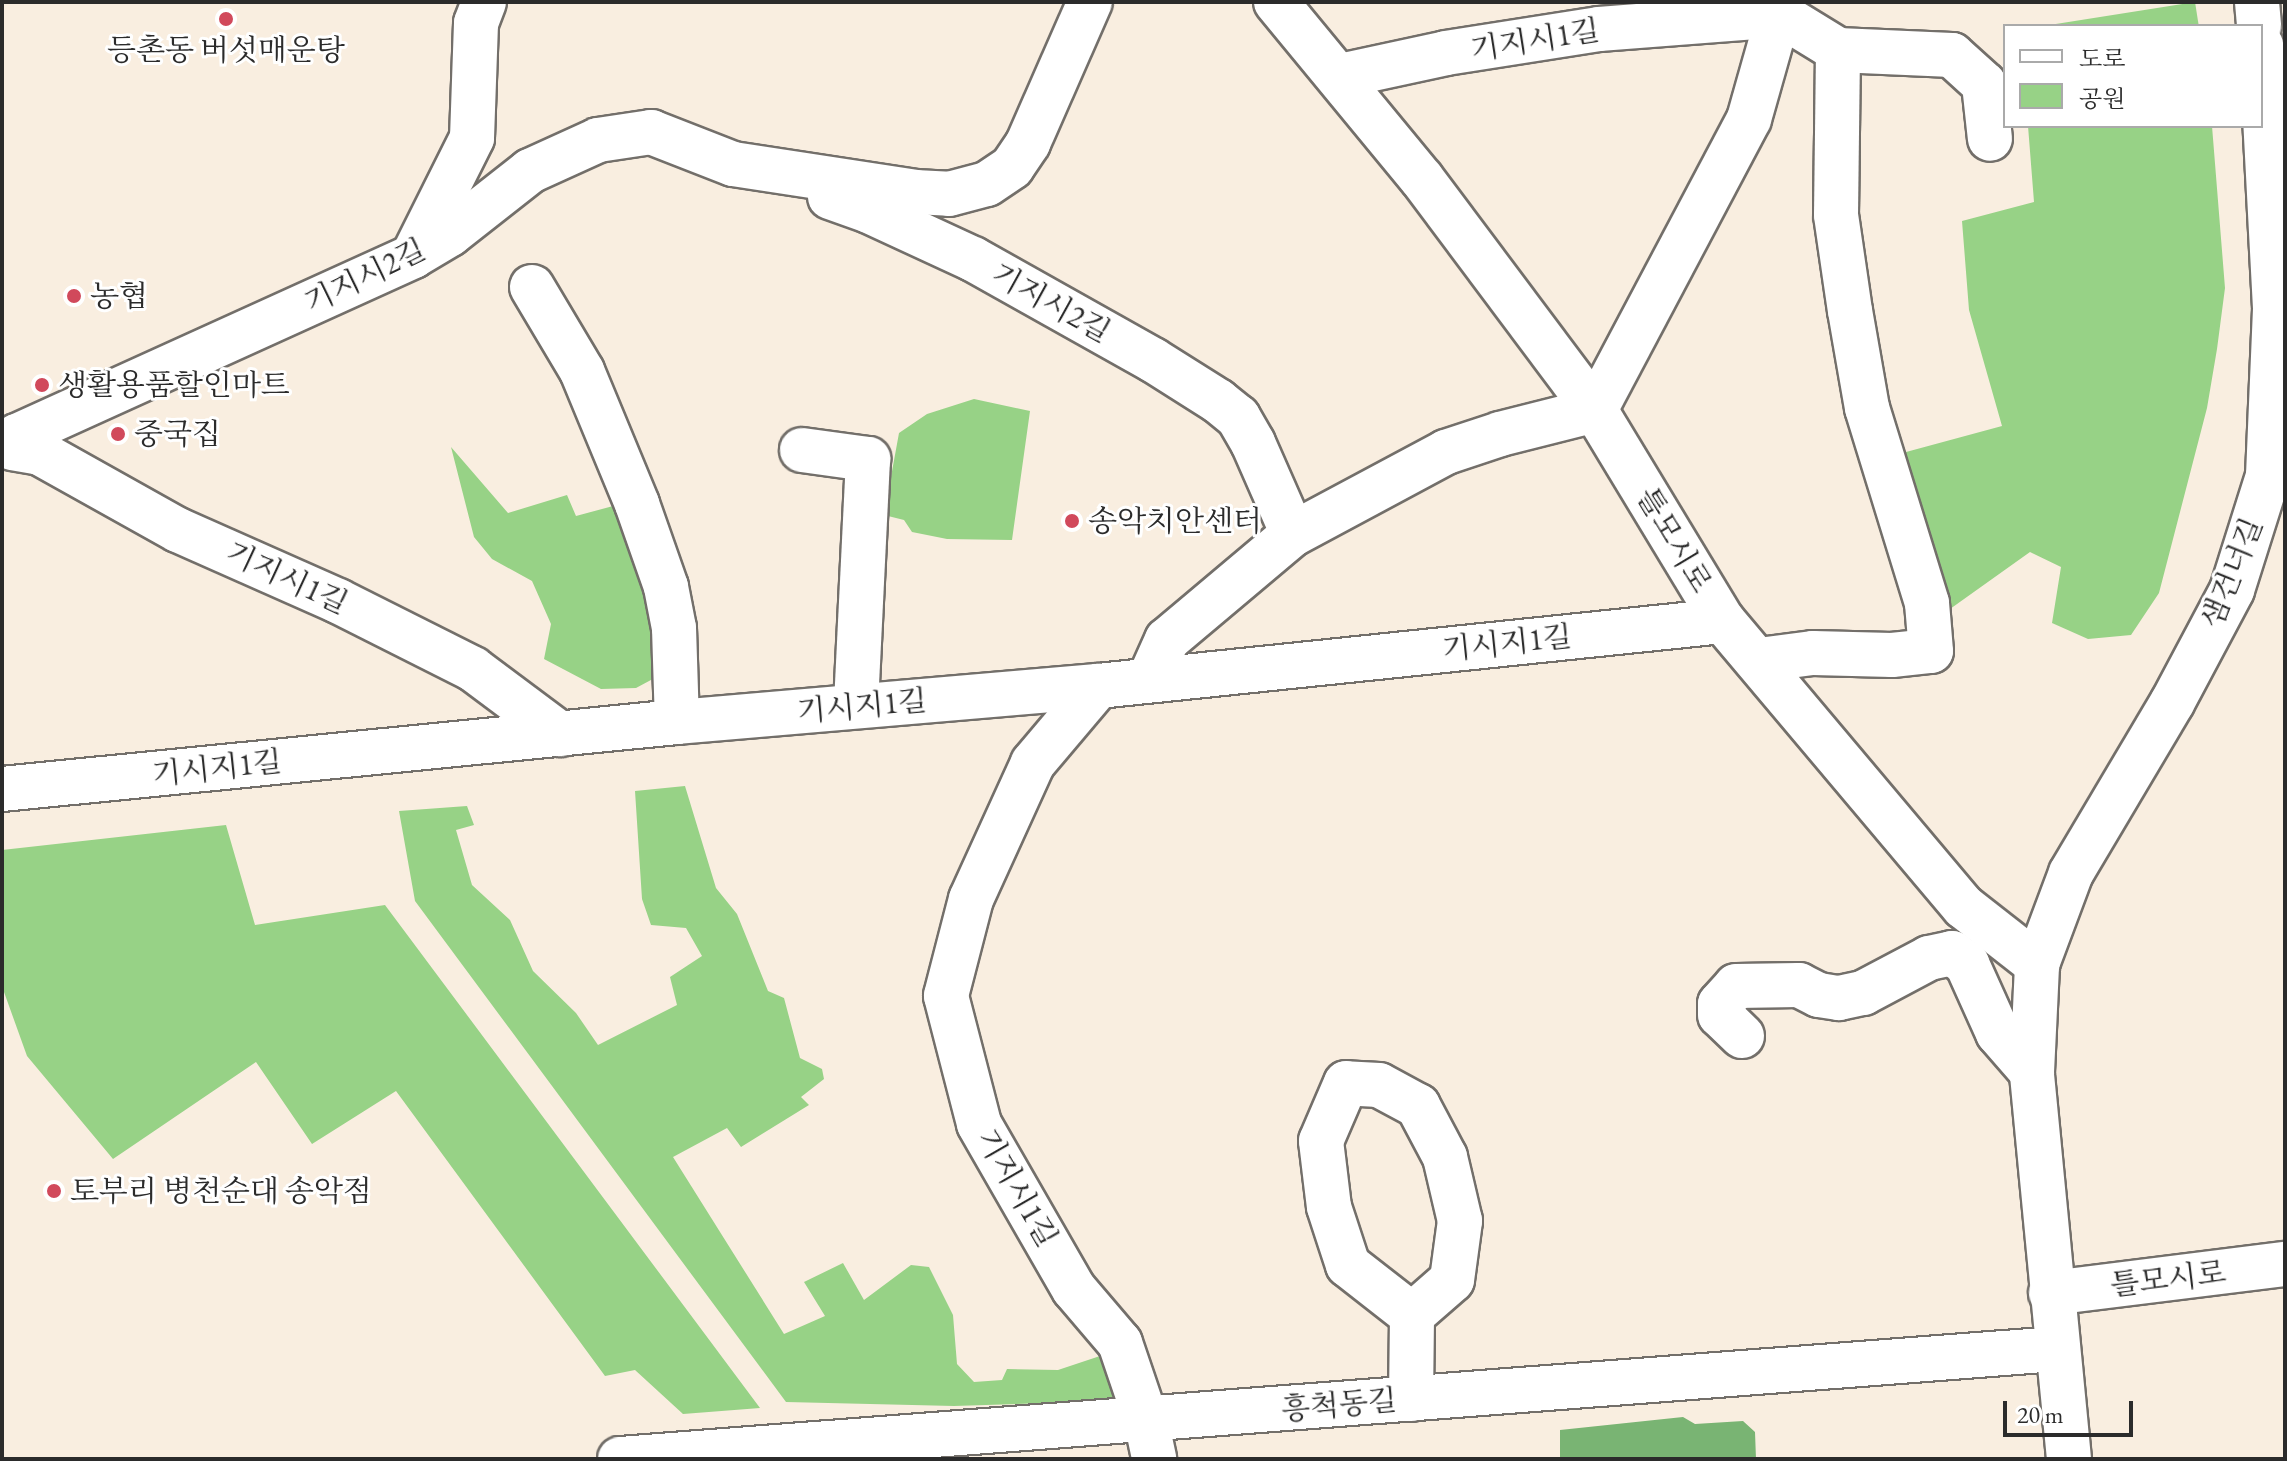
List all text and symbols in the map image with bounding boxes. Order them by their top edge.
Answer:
marker: 등촌동 버섯매운탕 [217,10,235,28]
street label: 기지시1길 [1468,12,1602,68]
legend [2003,24,2263,128]
place label: 등촌동 버섯매운탕 [107,32,345,68]
text: 도로 [2079,43,2125,74]
text: 공원 [2079,83,2125,114]
street label: 기지시2길 [299,231,431,321]
street label: 기지시2길 [985,256,1117,350]
place label: 농협 [90,278,148,314]
marker: 농협 [65,287,83,305]
place label: 생활용품할인마트 [58,367,290,403]
marker: 생활용품할인마트 [33,376,51,394]
place label: 중국집 [134,416,221,452]
marker: 중국집 [109,425,127,443]
street label: 틀모시로 [1629,481,1719,599]
place label: 송악치안센터 [1088,503,1262,539]
marker: 송악치안센터 [1063,512,1081,530]
street label: 샘건너길 [2194,513,2270,633]
street label: 기지시1길 [220,534,354,622]
street label: 기시지1길 [1440,618,1574,668]
street label: 기시지1길 [796,682,928,730]
street label: 기시지1길 [150,743,284,793]
street label: 기지시1길 [969,1123,1065,1253]
place label: 토부리 병천순대 송악점 [70,1173,372,1209]
marker: 토부리 병천순대 송악점 [45,1182,63,1200]
street label: 틀모시로 [2108,1254,2228,1304]
street label: 흥척동길 [1280,1382,1398,1428]
scale bar [2007,1385,2137,1435]
text: 20 m [2017,1399,2064,1430]

